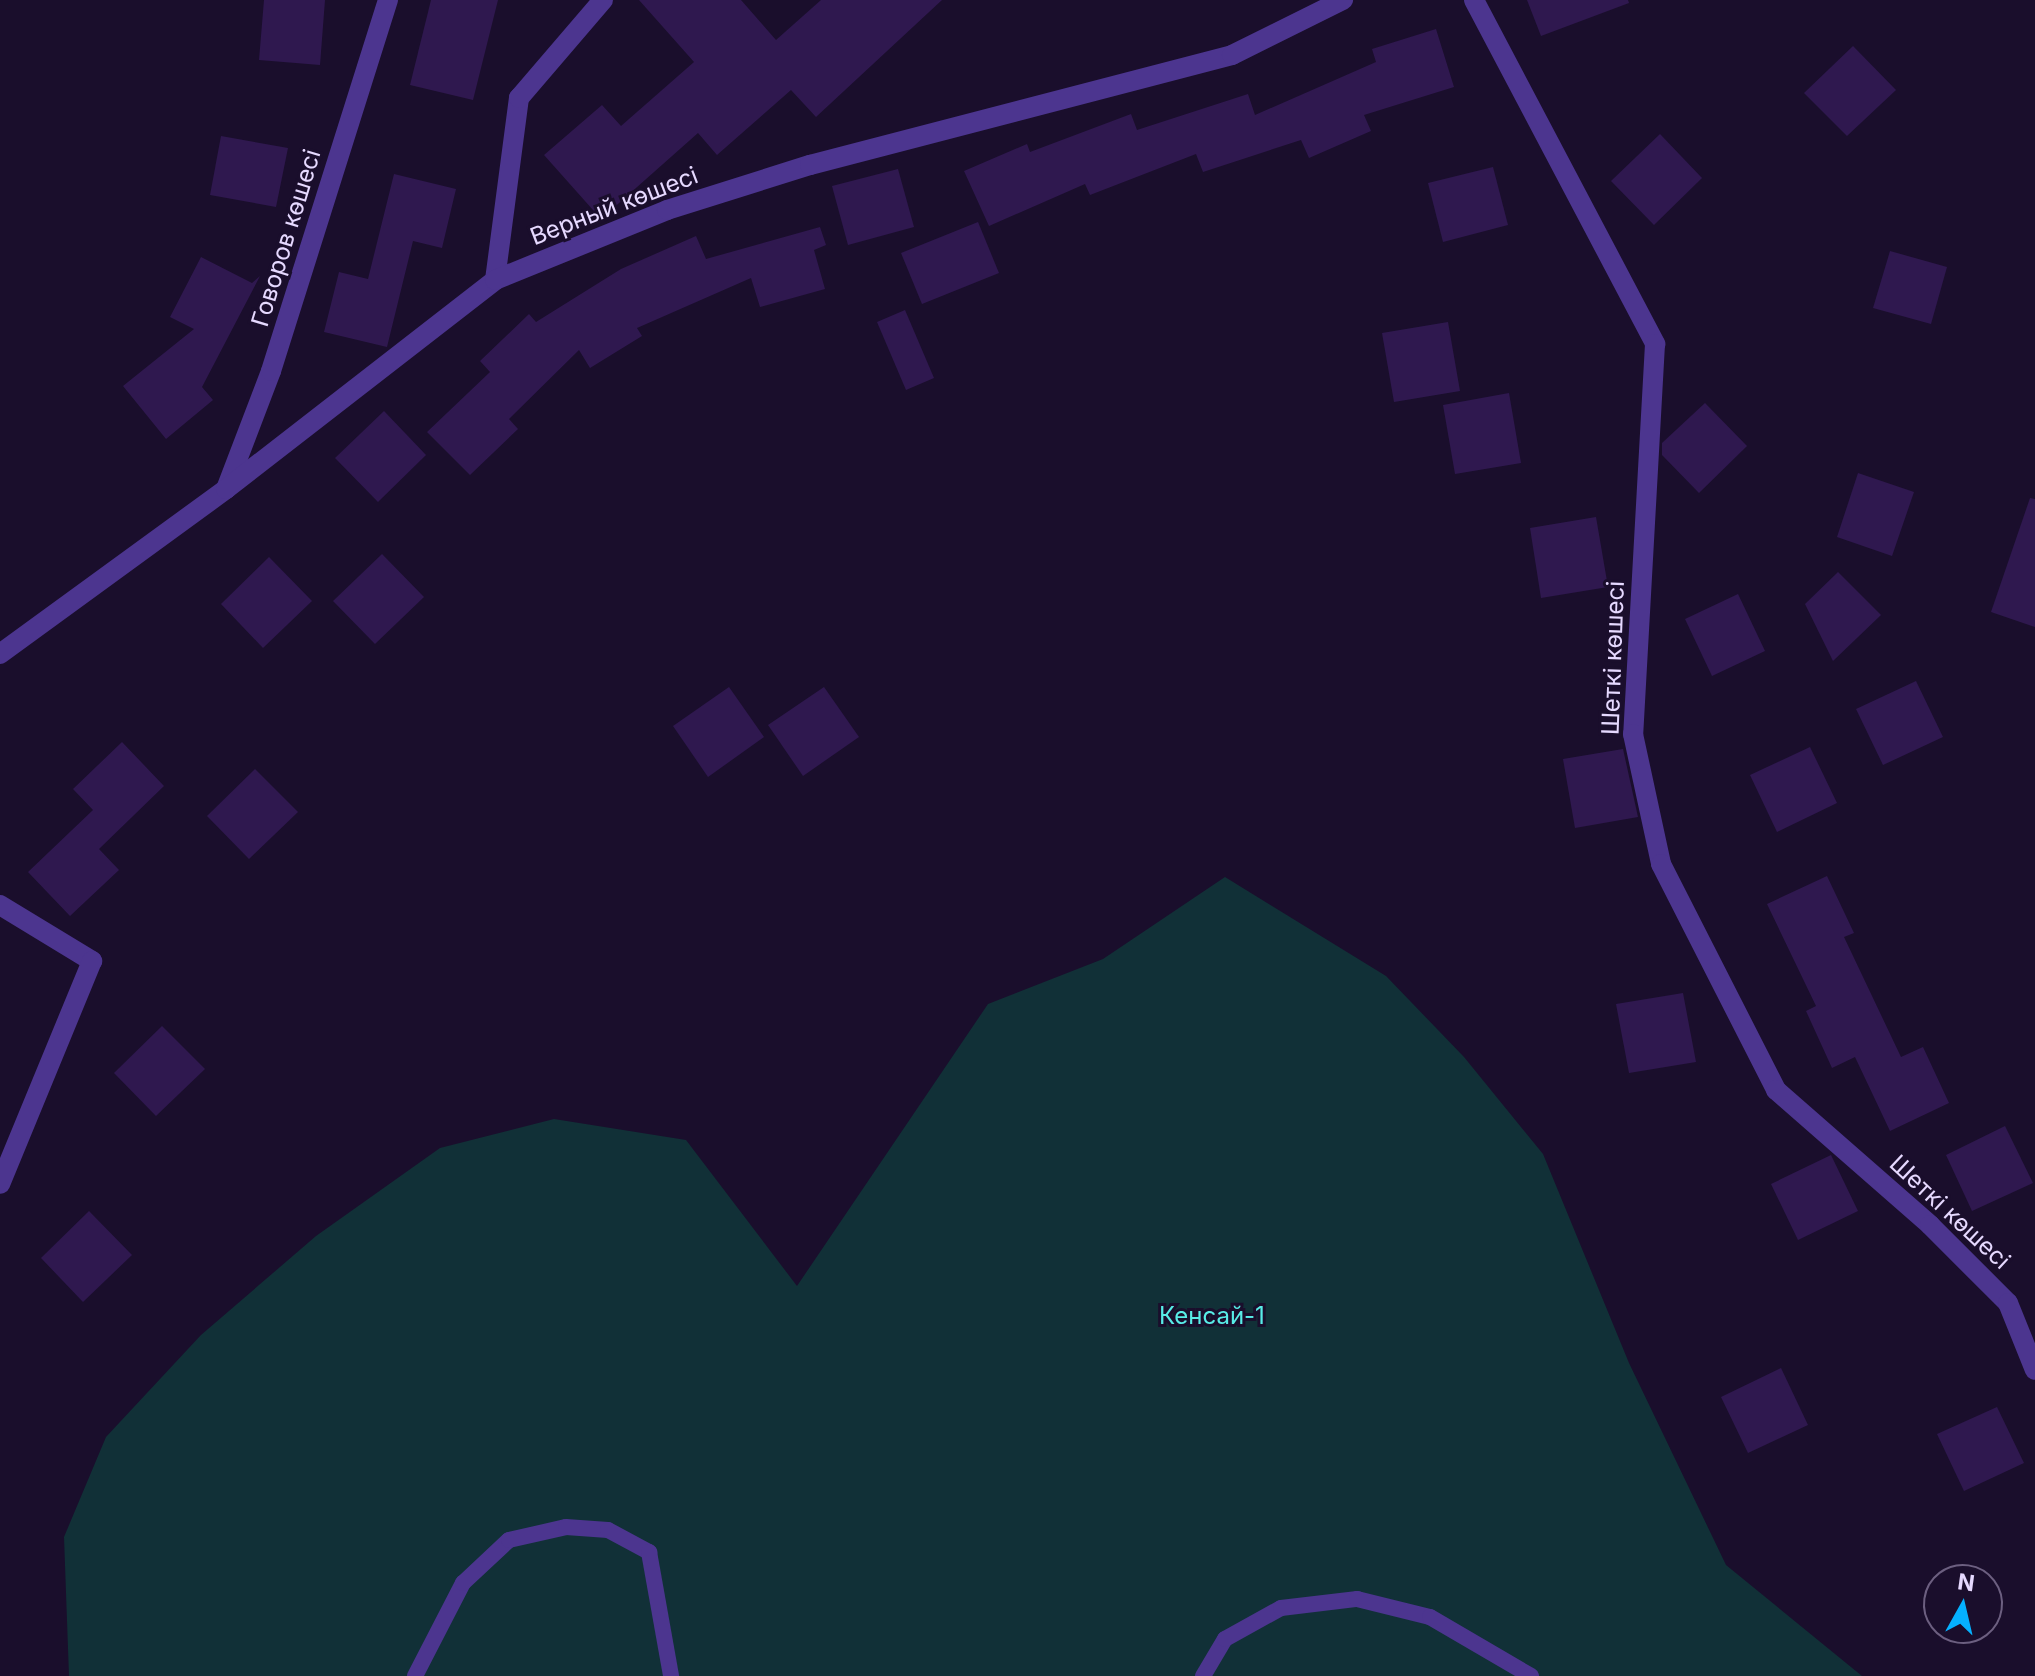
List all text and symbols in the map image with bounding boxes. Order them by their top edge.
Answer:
street label: Говоров көшесі [245,146,327,330]
street label: Верный көшесі [526,161,702,251]
street label: Шеткі көшесі [1596,580,1630,736]
street label: Шеткі көшесі [1884,1149,2016,1275]
park label: Кенсай-1 [1159,1302,1265,1330]
north arrow [1923,1564,2003,1644]
text: N [1956,1568,1976,1596]

